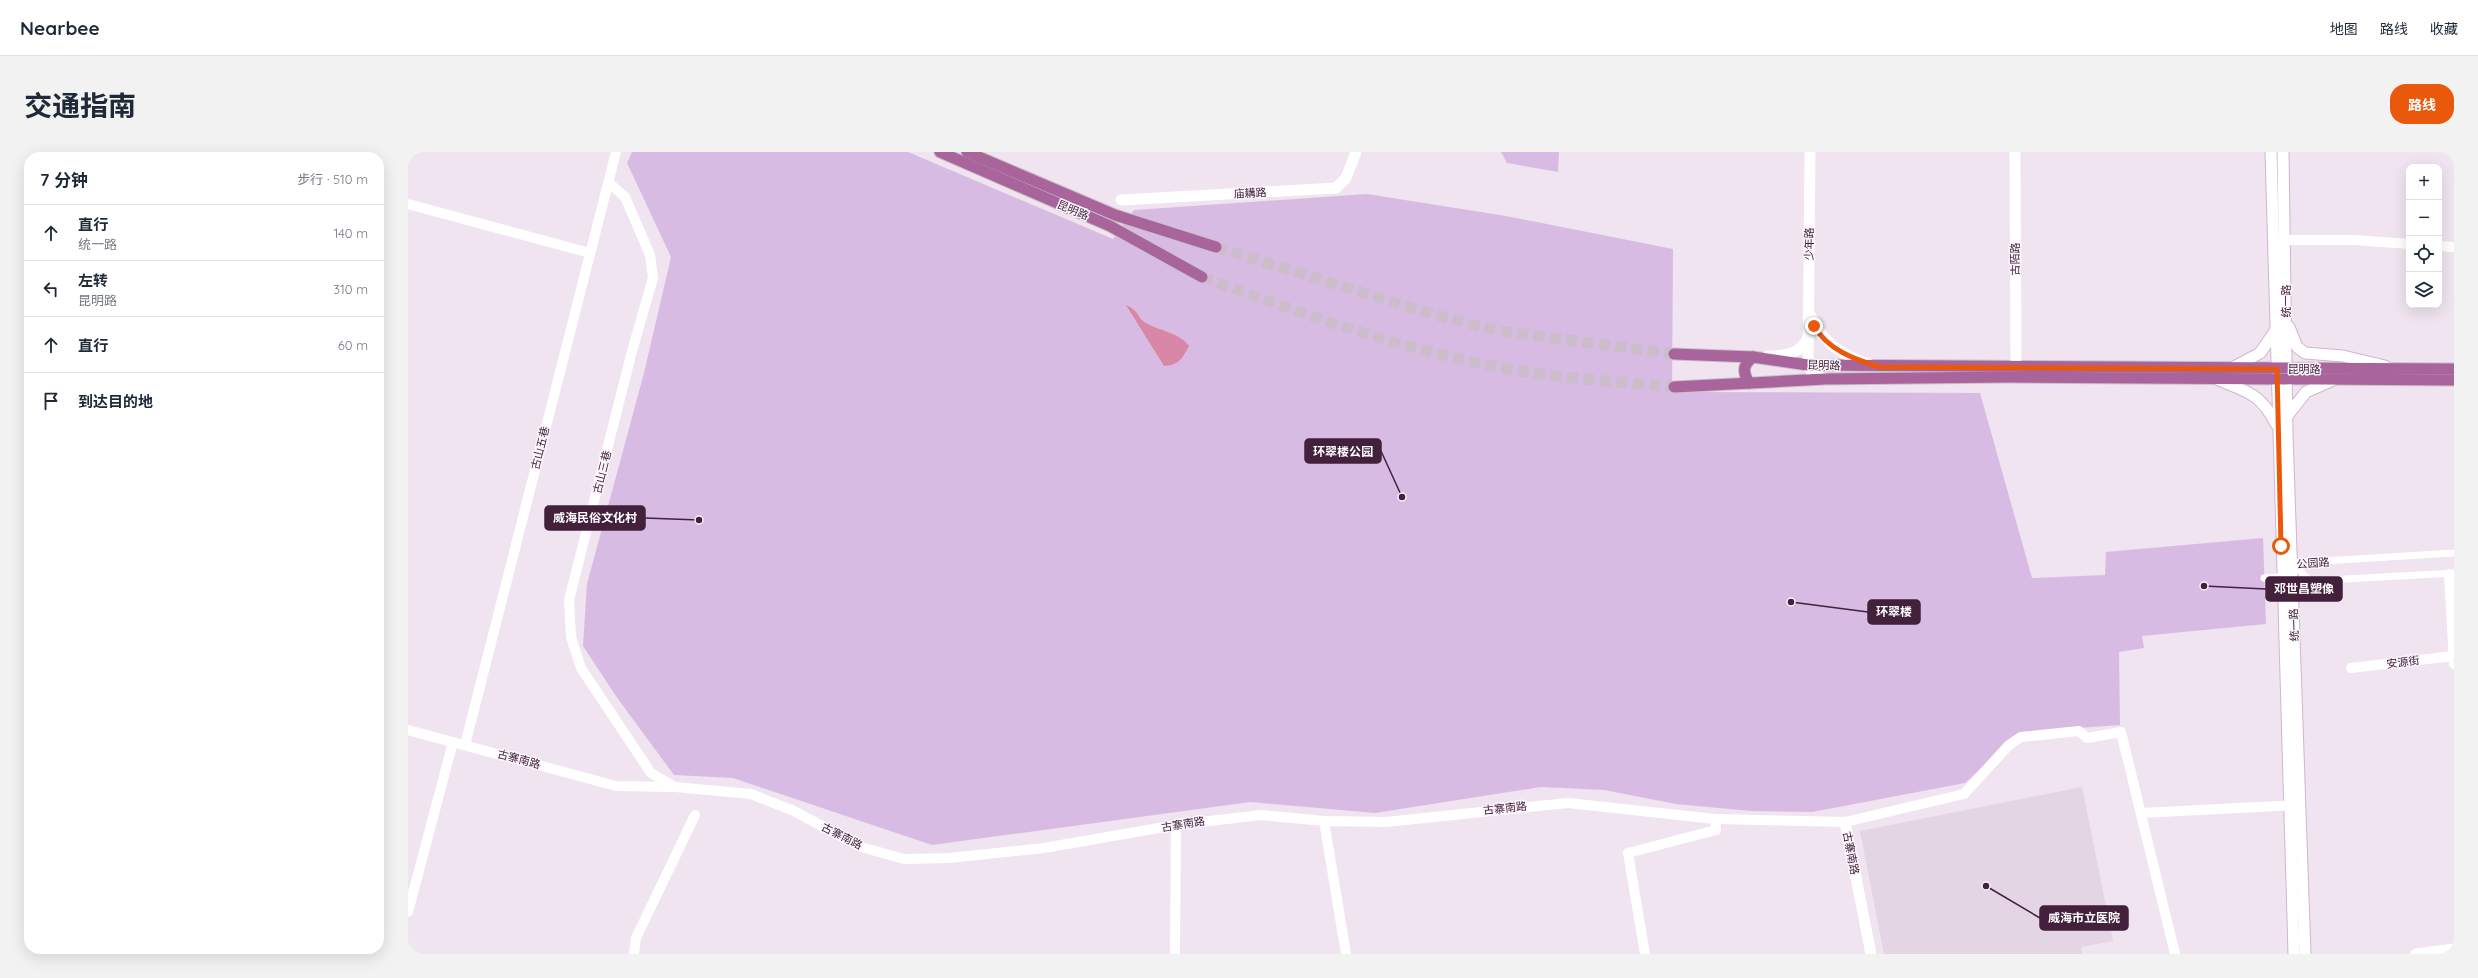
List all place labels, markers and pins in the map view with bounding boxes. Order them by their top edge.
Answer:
callout: 环翠楼公园 [1305,439,1381,463]
callout: 威海民俗文化村 [545,506,645,530]
callout: 邓世昌塑像 [2266,577,2342,601]
callout: 环翠楼 [1868,600,1920,624]
callout: 威海市立医院 [2040,906,2128,930]

